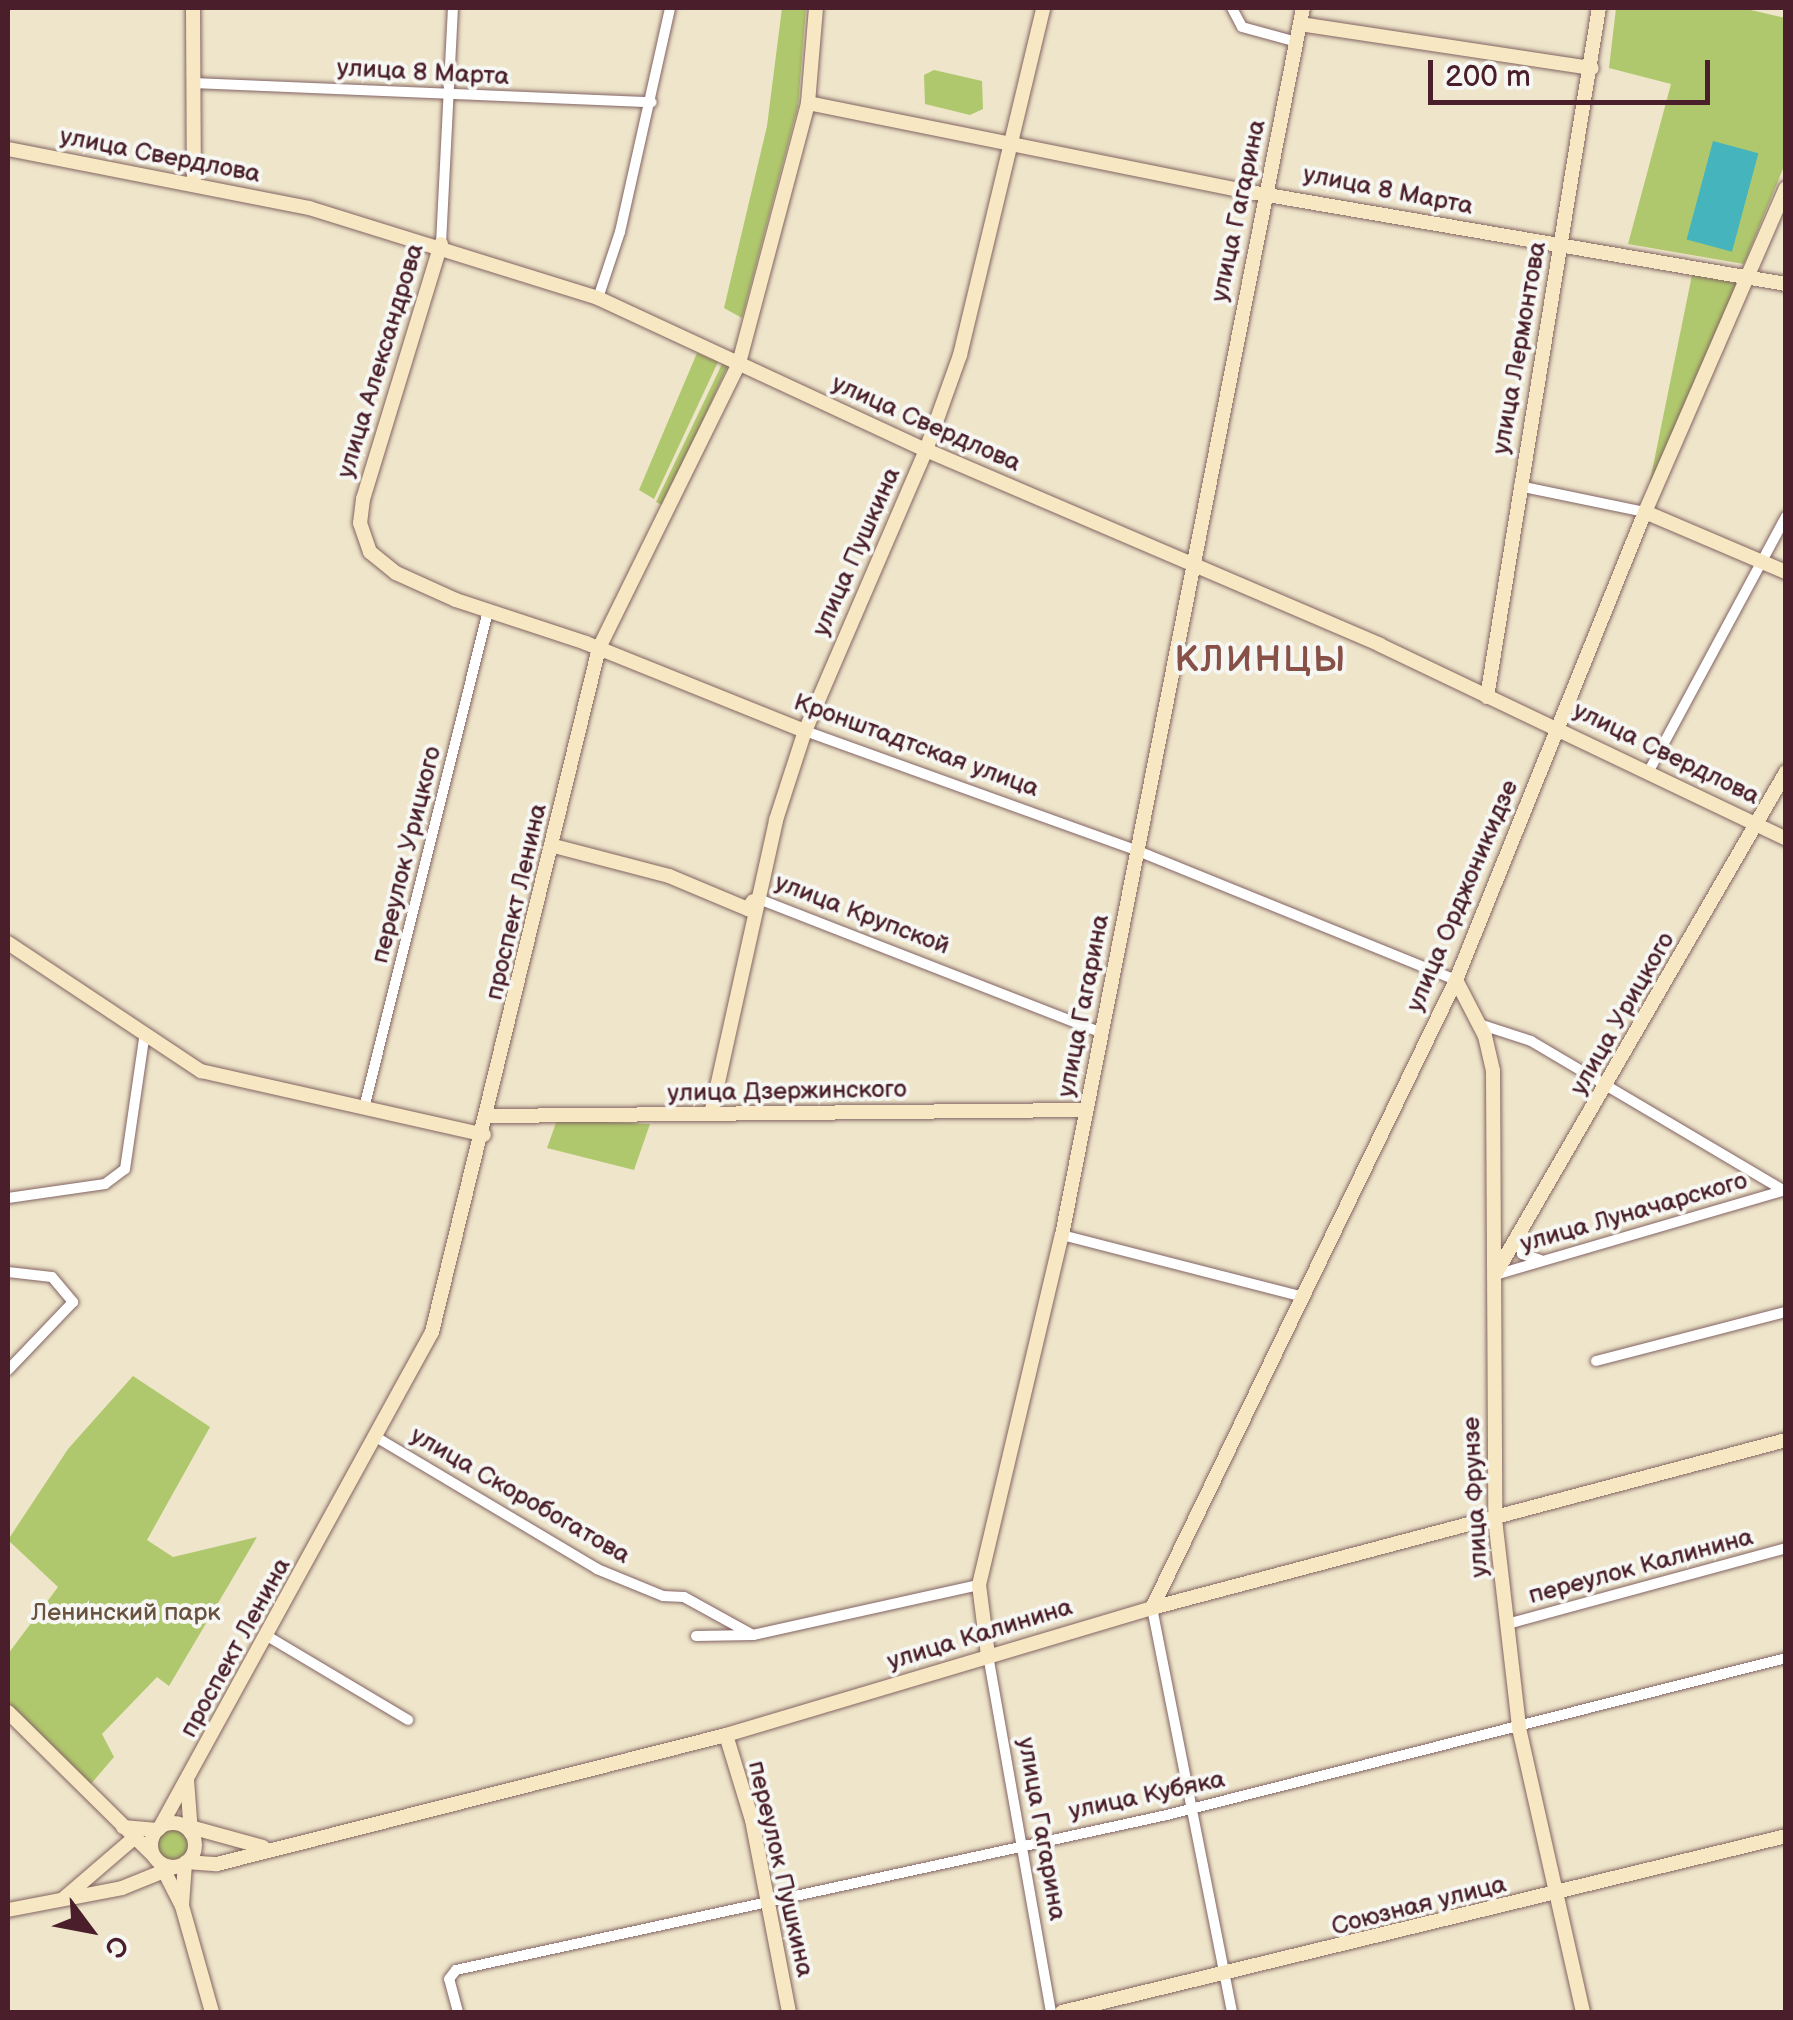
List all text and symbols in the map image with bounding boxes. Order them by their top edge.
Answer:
scale bar [1433,40,1716,102]
street label: улица 8 Марта [336,54,510,92]
text: 200 m [1445,59,1531,95]
street label: улица Гагарина [1205,117,1273,305]
street label: улица Свердлова [57,122,263,190]
street label: улица 8 Марта [1301,160,1475,222]
street label: улица Лермонтова [1487,239,1553,457]
street label: улица Александрова [331,240,431,482]
street label: улица Свердлова [827,369,1025,479]
street label: улица Пушкина [806,463,908,641]
district label: КЛИНЦЫ [1175,640,1347,682]
street label: Кронштадтская улица [789,688,1043,804]
street label: улица Свердлова [1568,696,1764,812]
street label: переулок Урицкого [366,743,448,967]
street label: улица Орджоникидзе [1401,776,1525,1016]
street label: проспект Ленина [480,801,554,1003]
street label: улица Крупской [770,868,954,962]
street label: улица Гагарина [1052,912,1116,1100]
street label: улица Урицкого [1564,927,1682,1101]
street label: улица Дзержинского [667,1075,907,1109]
street label: улица Луначарского [1517,1166,1751,1260]
street label: улица Фрунзе [1457,1416,1495,1578]
street label: улица Скоробогатова [405,1421,635,1571]
street label: переулок Калинина [1525,1523,1757,1611]
street label: проспект Ленина [174,1553,298,1743]
street label: улица Калинина [884,1593,1076,1677]
park label: Ленинский парк [31,1598,221,1628]
street label: улица Гагарина [1010,1735,1072,1923]
street label: переулок Пушкина [741,1758,819,1980]
street label: улица Кубяка [1066,1765,1228,1827]
street label: Союзная улица [1328,1870,1510,1942]
north arrow [40,1880,140,1980]
text: С [97,1929,135,1963]

